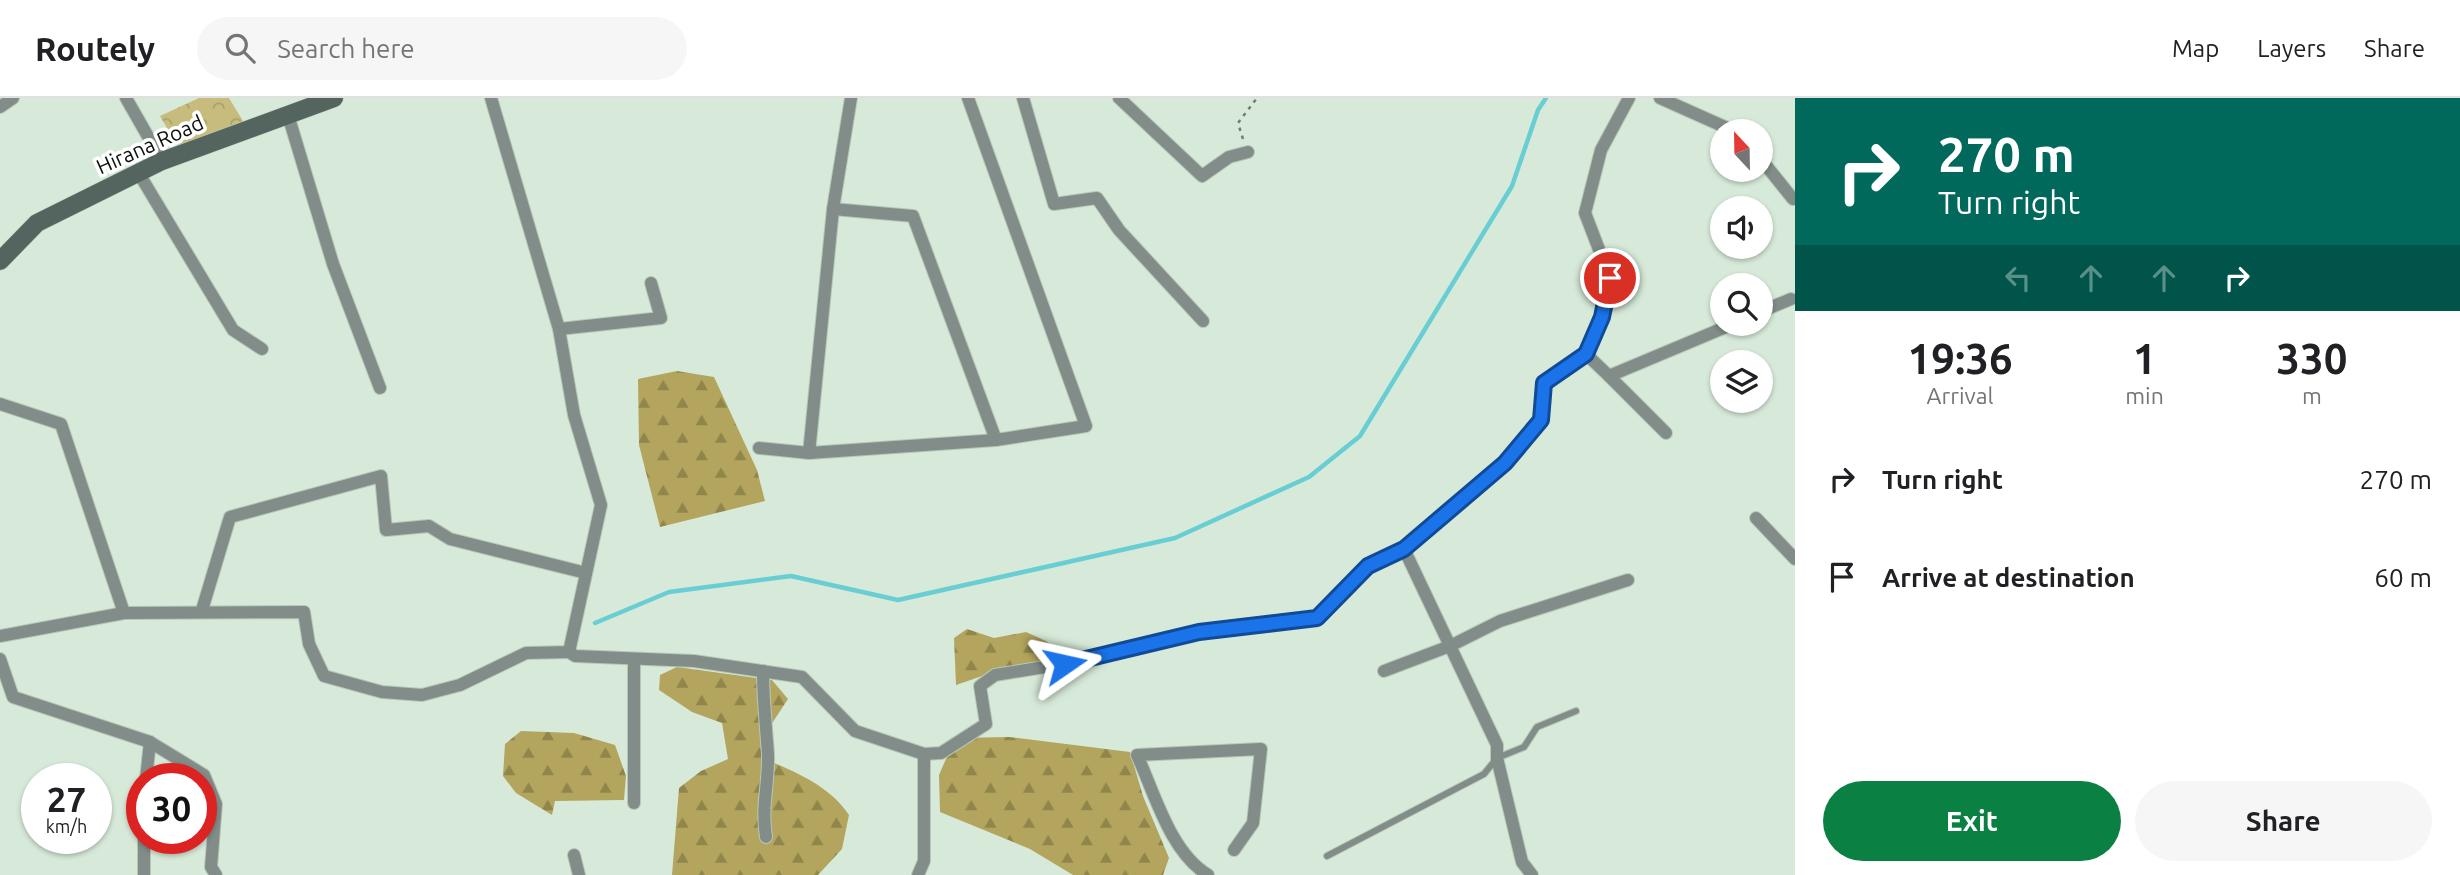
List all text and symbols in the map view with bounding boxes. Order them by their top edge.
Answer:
search box [197,17,687,80]
icon: search [221,29,259,67]
text: Routely [35,30,155,67]
text: Search here [277,34,415,63]
text: Map [2172,35,2219,62]
text: Layers [2257,35,2326,62]
text: Share [2364,35,2425,62]
street label: Hirana Road [92,110,207,178]
north arrow [1710,119,1773,182]
map controls [1710,119,1773,413]
icon: right [1823,126,1914,217]
text: 270 m [1938,126,2075,181]
text: Turn right [1938,184,2080,220]
button: sound [1710,196,1773,259]
pin [1580,248,1640,308]
icon: arrive [1591,259,1629,297]
icon: left [1999,259,2037,297]
icon: ahead [2072,259,2110,297]
icon: ahead [2145,259,2183,297]
icon: right [2218,259,2256,297]
button: search [1710,273,1773,336]
text: 19:36 [1908,335,2013,382]
text: 1 [2133,335,2156,382]
text: 330 [2276,335,2347,382]
button: layers [1710,350,1773,413]
text: Arrival [1927,383,1994,408]
text: min [2125,383,2164,408]
text: m [2302,383,2322,408]
icon: right [1823,460,1861,498]
text: Turn right [1882,465,2003,494]
text: 270 m [2360,465,2432,494]
icon: arrive [1823,558,1861,596]
text: Arrive at destination [1882,563,2135,592]
text: 60 m [2374,563,2432,592]
position arrow [1028,627,1102,701]
speed limit sign: 30 [126,763,217,854]
text: 27 [47,779,86,819]
button: Exit [1823,781,2121,861]
button: Share [2135,781,2432,861]
text: km/h [46,816,87,836]

